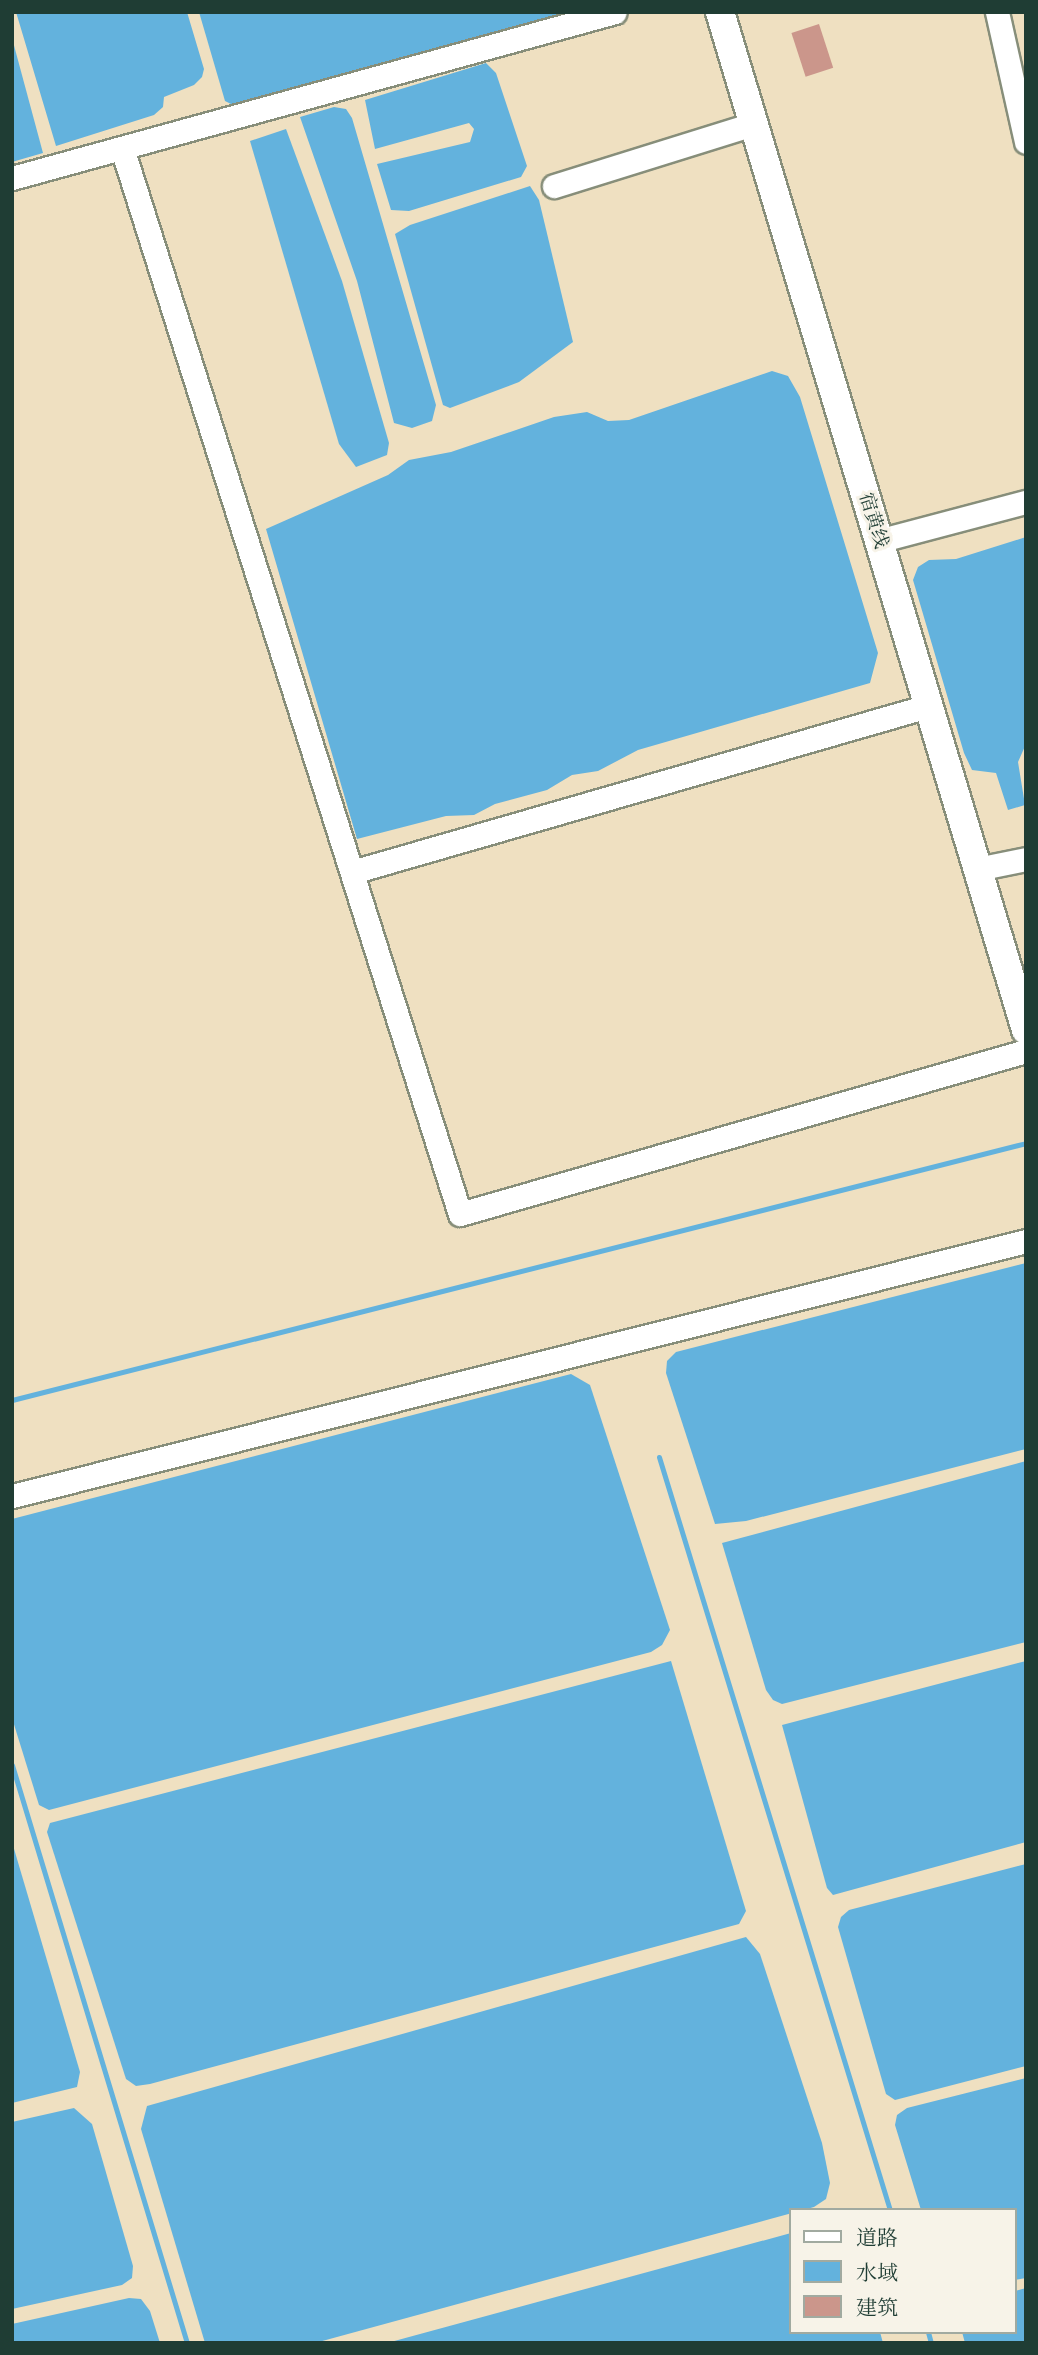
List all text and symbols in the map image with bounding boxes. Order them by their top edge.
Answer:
street label: 宿黄线 [853,490,891,552]
legend [790,2208,1017,2334]
text: 道路 [856,2226,898,2253]
text: 水域 [856,2261,898,2288]
text: 建筑 [856,2296,898,2323]

